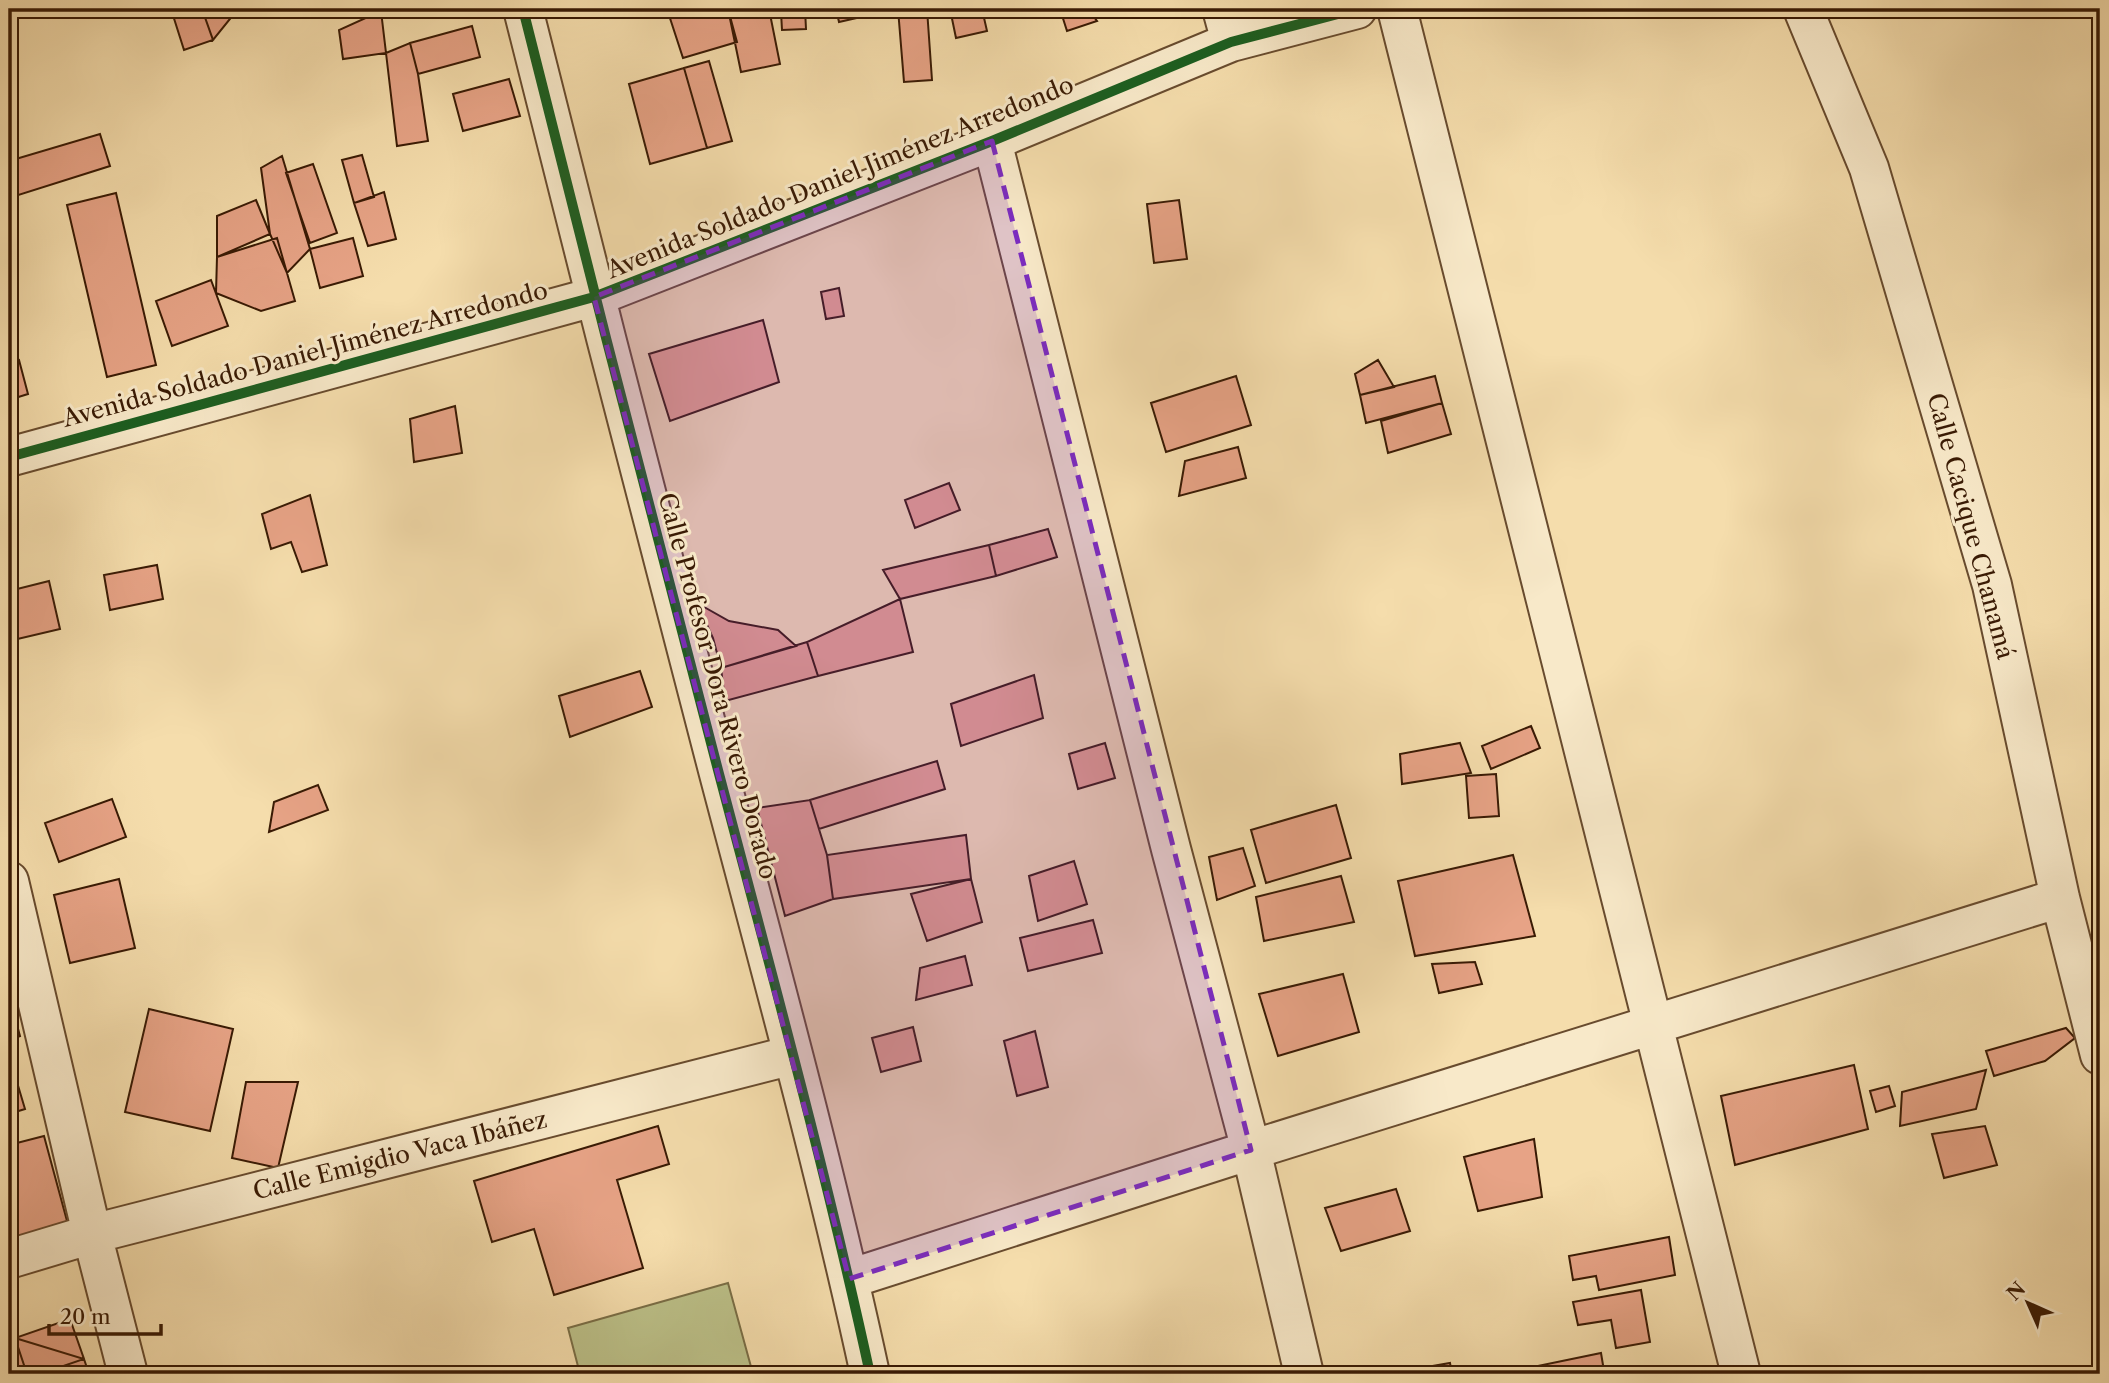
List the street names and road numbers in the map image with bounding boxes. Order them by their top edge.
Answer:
street label: Avenida Soldado Daniel Jiménez Arredondo [601,70,1078,285]
street label: Avenida Soldado Daniel Jiménez Arredondo [58,275,551,433]
street label: Calle Cacique Chanamá [1921,390,2021,663]
street label: Calle Profesor Dora Rivero Dorado [652,490,784,882]
street label: Calle Emigdio Vaca Ibáñez [250,1104,550,1206]

